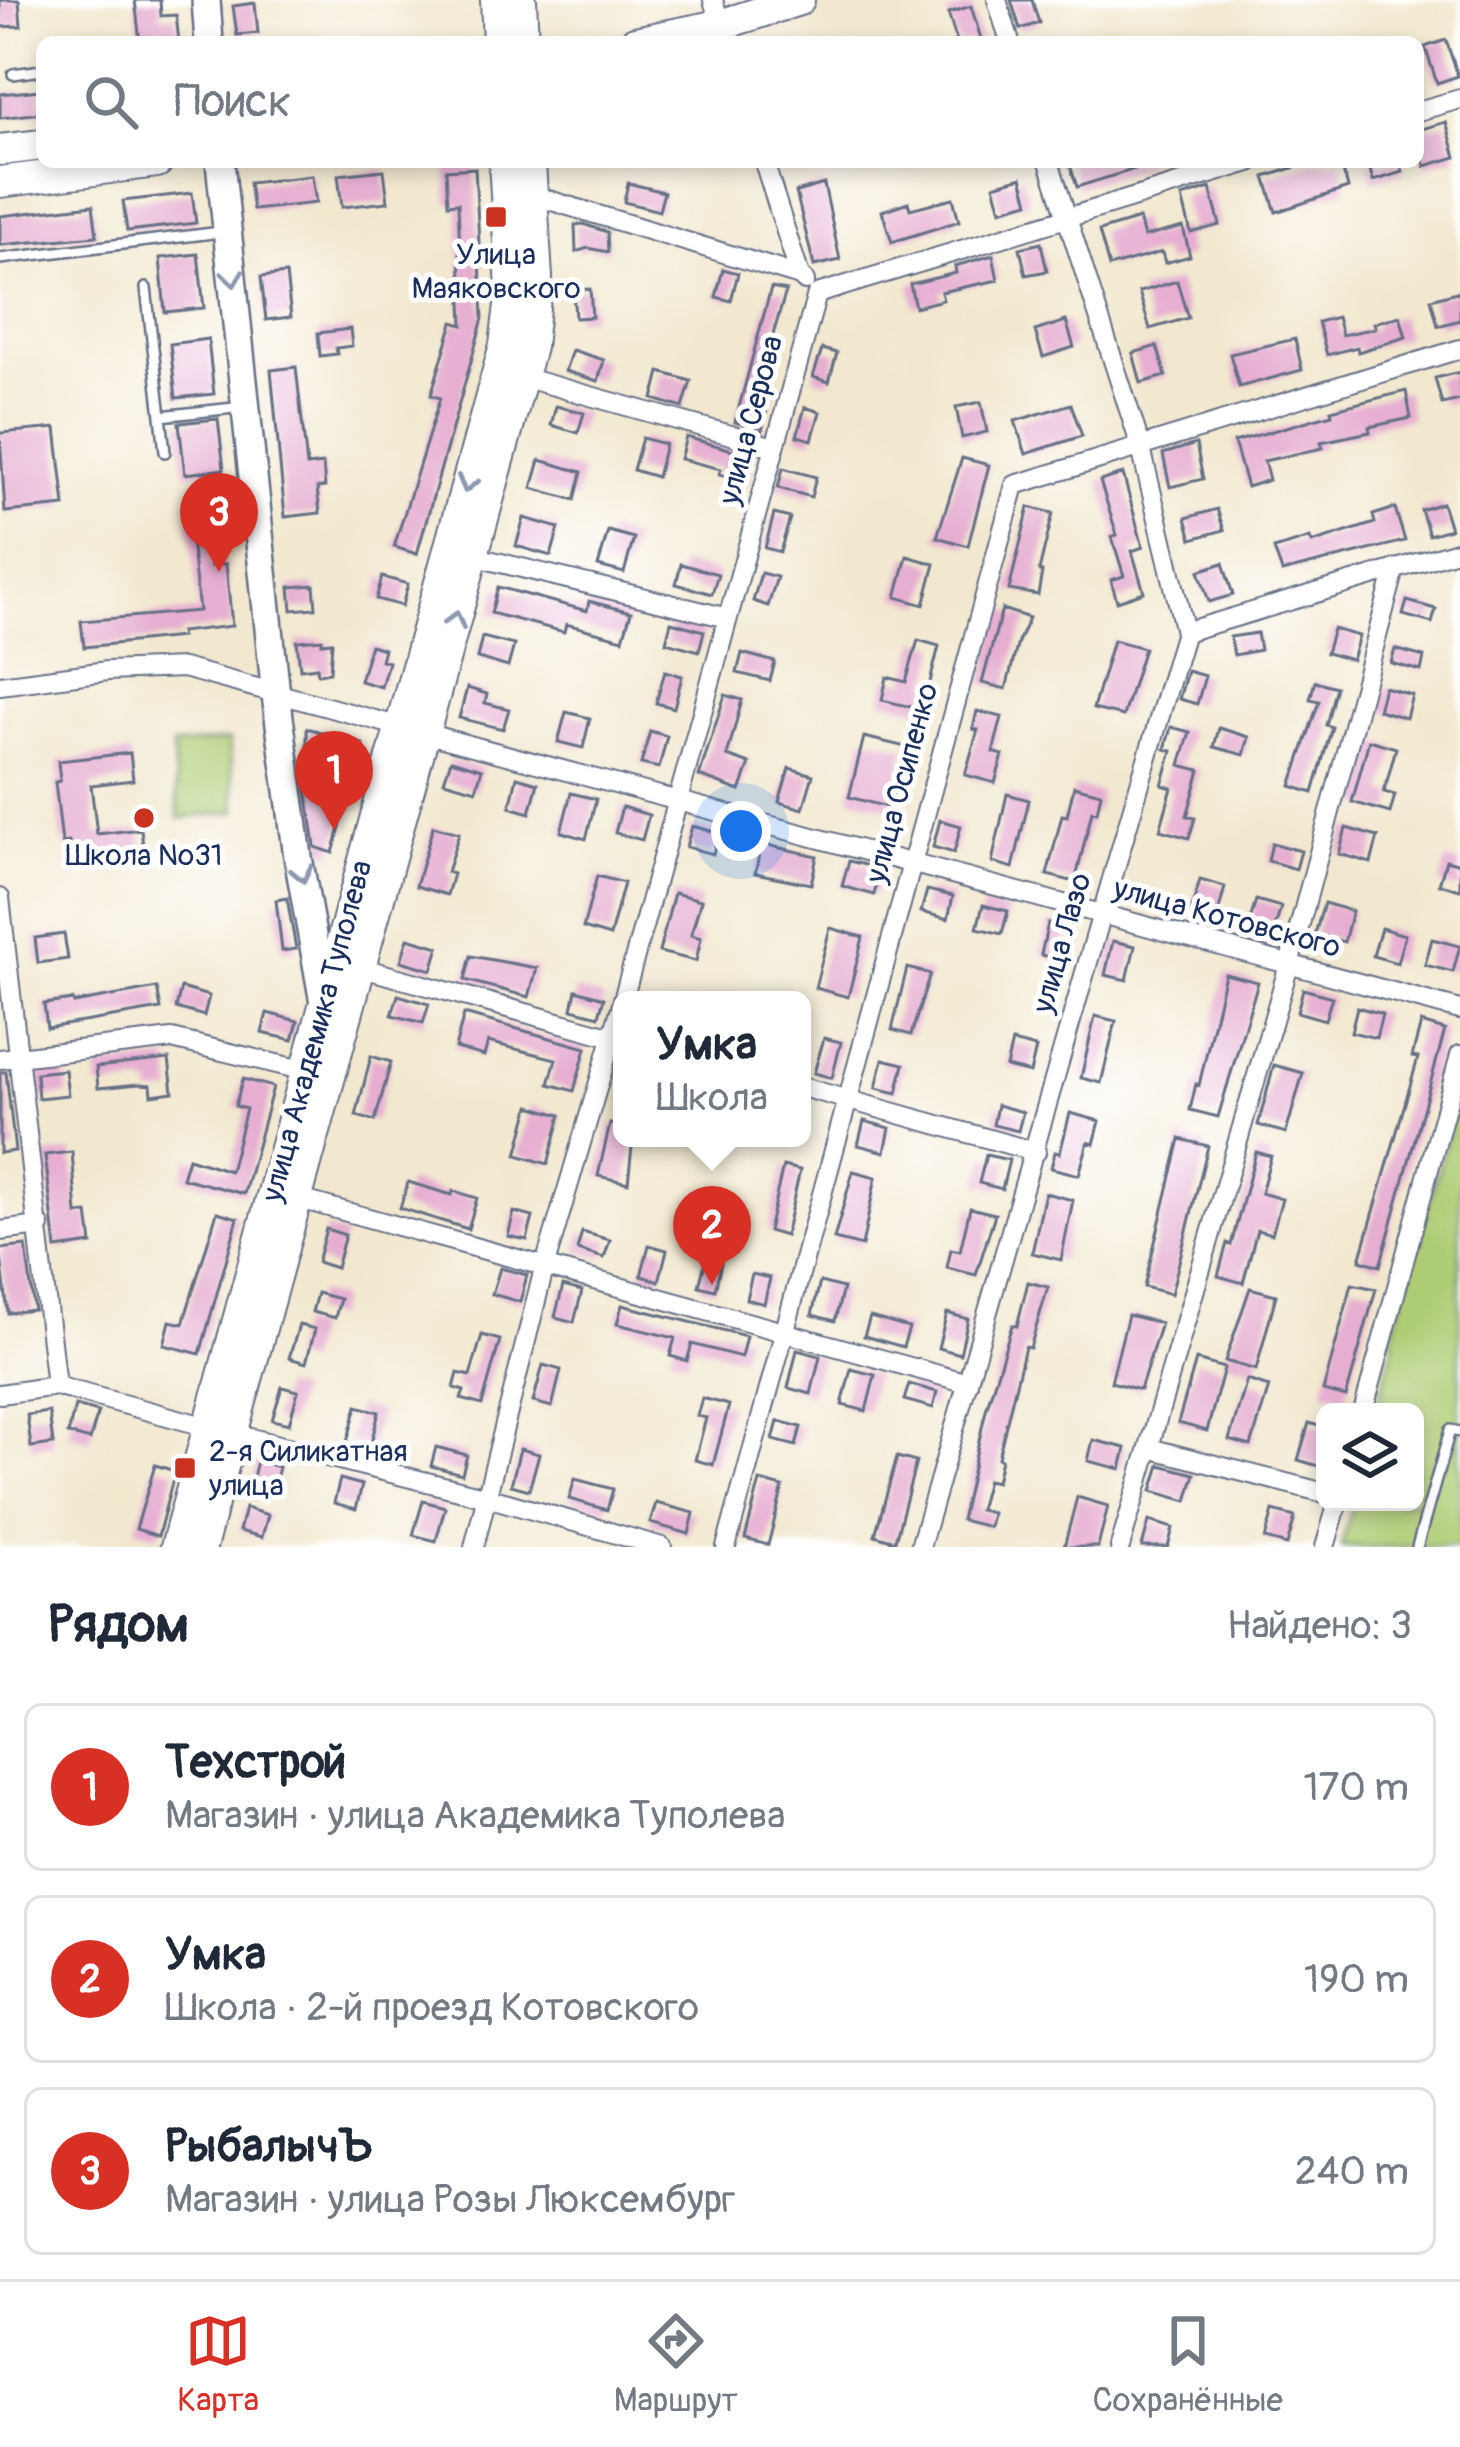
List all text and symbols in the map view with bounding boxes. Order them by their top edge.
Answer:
search box [36,36,1424,168]
icon: search [78,69,144,135]
text: Поиск [174,74,291,130]
marker: Улица Маяковского [483,204,509,230]
place label: Улица Маяковского [411,236,581,307]
one-way arrow [220,268,246,288]
street label: улица Серова [710,331,791,510]
pin: 3 [180,473,258,572]
one-way arrow [456,473,481,494]
one-way arrow [440,610,465,631]
street label: улица Осипенко [857,679,946,888]
pin: 1 [295,731,373,830]
your location [711,801,771,861]
marker: Школа №31 [131,805,157,831]
place label: Школа №31 [65,837,223,874]
street label: улица Академика Туполева [253,856,380,1207]
one-way arrow [288,864,314,884]
street label: улица Лазо [1024,869,1100,1018]
street label: улица Котовского [1108,870,1345,966]
popup [613,991,811,1147]
text: Умка [656,1017,757,1073]
text: Школа [656,1073,768,1122]
pin: 2 [673,1186,751,1285]
map controls [1316,1403,1424,1511]
button: layers [1316,1403,1424,1511]
place label: 2-я Силикатная улица [208,1433,408,1504]
marker: 2-я Силикатная улица [172,1455,198,1481]
text: Рядом [48,1593,189,1657]
text: Найдено: 3 [1227,1601,1412,1650]
text: Техстрой [165,1735,346,1791]
text: 1 [82,1763,98,1812]
text: 170 m [1303,1763,1409,1812]
text: Магазин · улица Академика Туполева [165,1791,786,1840]
text: Умка [165,1927,266,1983]
text: 2 [79,1955,101,2004]
text: 190 m [1304,1955,1409,2004]
text: Школа · 2-й проезд Котовского [165,1983,699,2032]
text: РыбалычЪ [165,2119,372,2175]
text: 3 [79,2147,101,2196]
text: 240 m [1295,2147,1409,2196]
text: Магазин · улица Розы Люксембург [165,2175,735,2224]
tab: Карта [177,2308,259,2421]
tab: Маршрут [614,2308,738,2421]
tab: Сохранённые [1092,2308,1283,2421]

